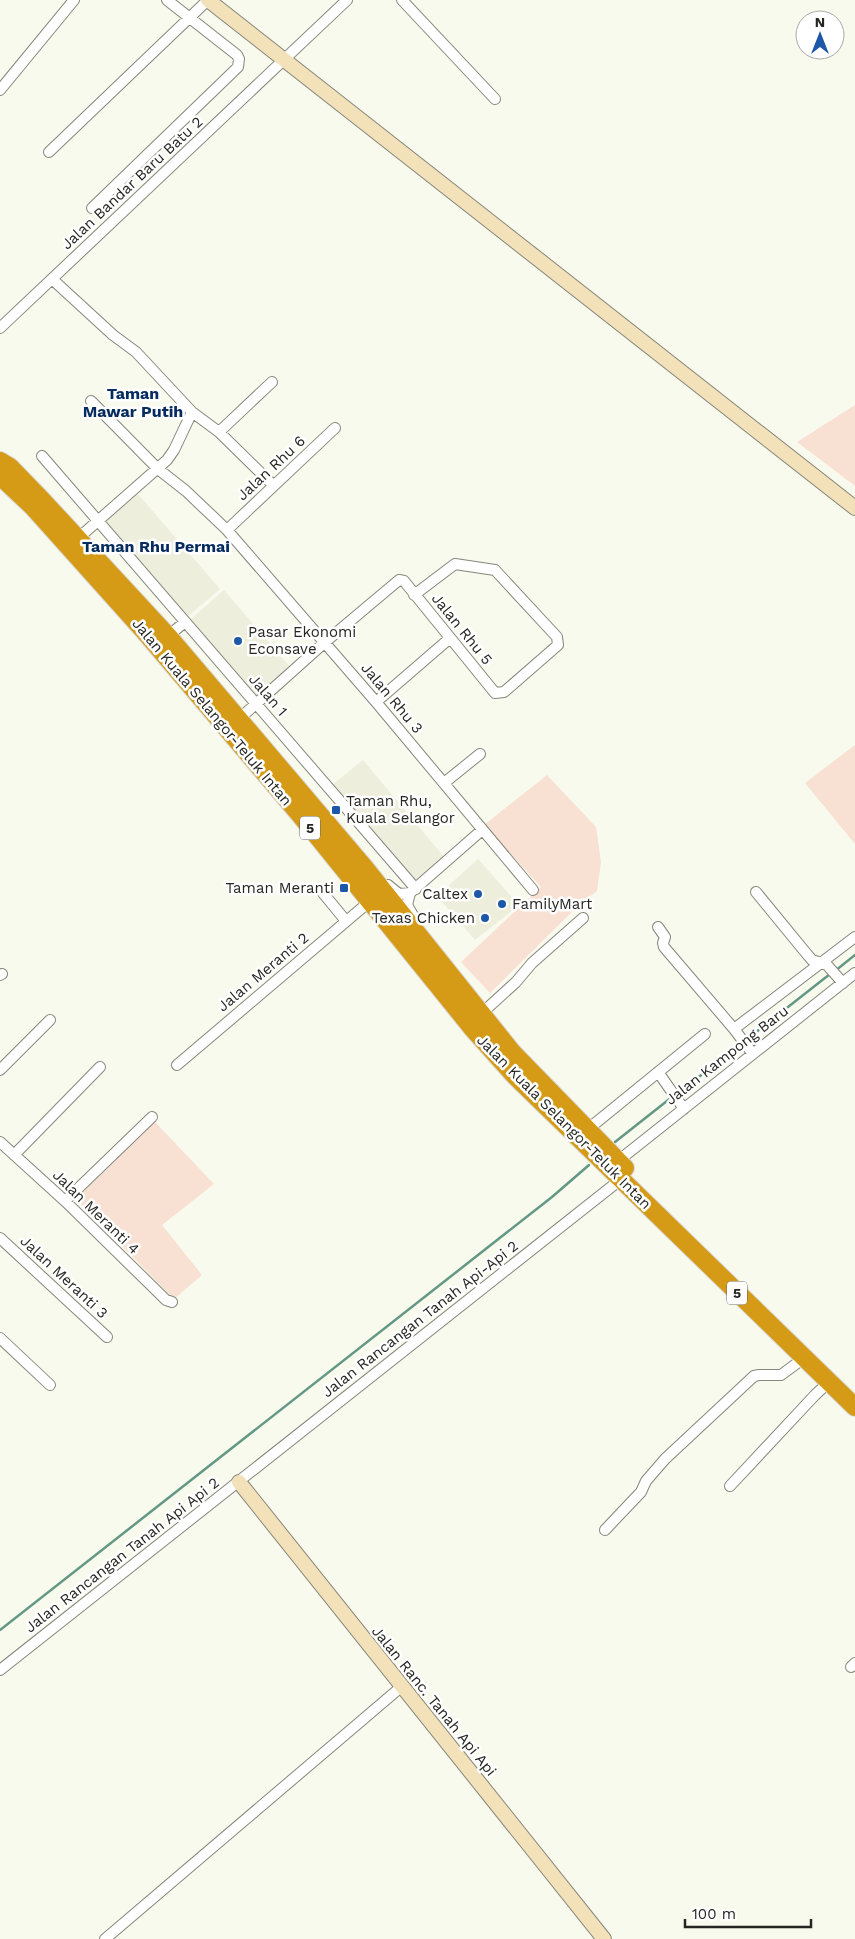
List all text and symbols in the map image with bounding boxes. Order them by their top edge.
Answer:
north arrow [795,10,845,60]
text: N [815,14,825,30]
street label: Jalan Bandar Baru Batu 2 [58,113,206,253]
district label: Taman Mawar Putih [83,384,183,421]
street label: Jalan Rhu 6 [233,432,309,504]
district label: Taman Rhu Permai [82,537,230,556]
street label: Jalan Rhu 5 [428,590,496,668]
street label: Jalan Kuala Selangor-Teluk Intan [128,615,296,809]
place label: Pasar Ekonomi Econsave [248,623,356,658]
marker: Pasar Ekonomi Econsave [232,635,244,647]
street label: Jalan Rhu 3 [357,659,427,737]
street label: Jalan 1 [245,670,291,720]
place label: Taman Rhu, Kuala Selangor [346,792,455,827]
marker: Taman Rhu, Kuala Selangor [330,804,342,816]
road number: 5 [300,816,320,840]
place label: Taman Meranti [226,879,334,897]
marker: Taman Meranti [338,882,350,894]
place label: Caltex [422,885,468,903]
marker: Caltex [472,888,484,900]
place label: FamilyMart [512,895,593,913]
marker: FamilyMart [496,898,508,910]
place label: Texas Chicken [372,909,475,927]
marker: Texas Chicken [479,912,491,924]
street label: Jalan Meranti 2 [214,929,312,1015]
street label: Jalan Kampong Baru [662,1001,792,1109]
street label: Jalan Kuala Selangor-Teluk Intan [473,1031,655,1213]
street label: Jalan Meranti 4 [49,1166,143,1258]
street label: Jalan Meranti 3 [16,1232,112,1322]
street label: Jalan Rancangan Tanah Api-Api 2 [318,1237,522,1401]
road number: 5 [727,1282,747,1305]
street label: Jalan Rancangan Tanah Api Api 2 [21,1474,223,1636]
street label: Jalan Ranc. Tanah Api Api [368,1622,500,1780]
scale bar [685,1896,811,1928]
text: 100 m [692,1905,736,1923]

